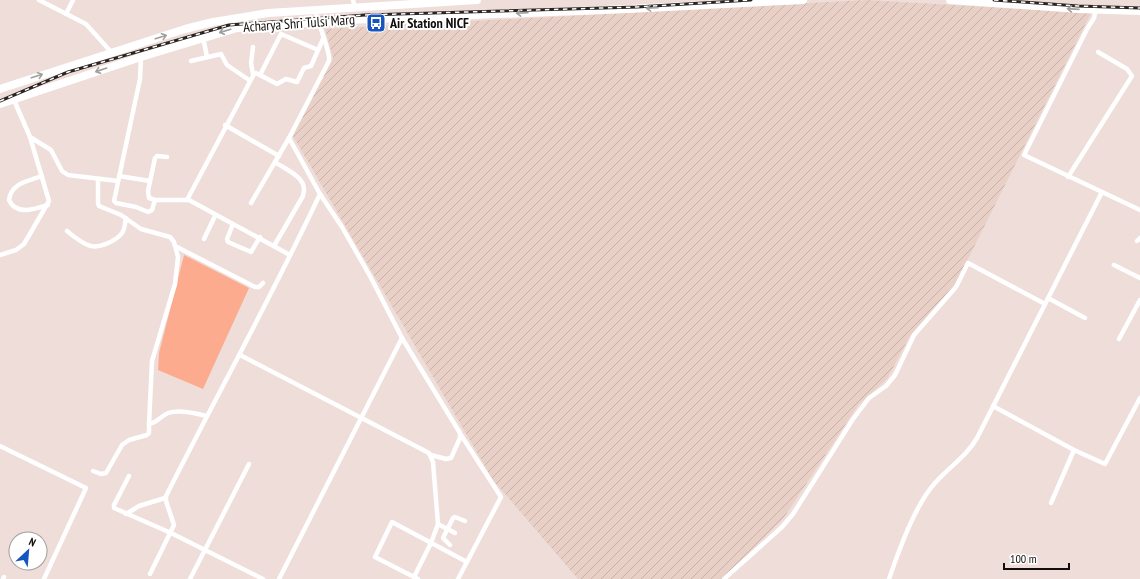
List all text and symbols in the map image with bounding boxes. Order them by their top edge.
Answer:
one-way arrow [646,4,659,12]
one-way arrow [1067,5,1080,12]
one-way arrow [516,9,529,17]
street label: Acharya Shri Tulsi Marg [242,10,356,36]
bus stop icon: Air Station NICF [365,12,387,34]
place label: Air Station NICF [389,14,469,32]
one-way arrow [219,28,232,35]
one-way arrow [155,33,167,41]
one-way arrow [95,67,107,75]
one-way arrow [31,72,43,80]
north arrow [8,531,48,571]
text: N [27,534,38,550]
scale bar [1004,545,1069,571]
text: 100 m [1010,551,1037,566]

